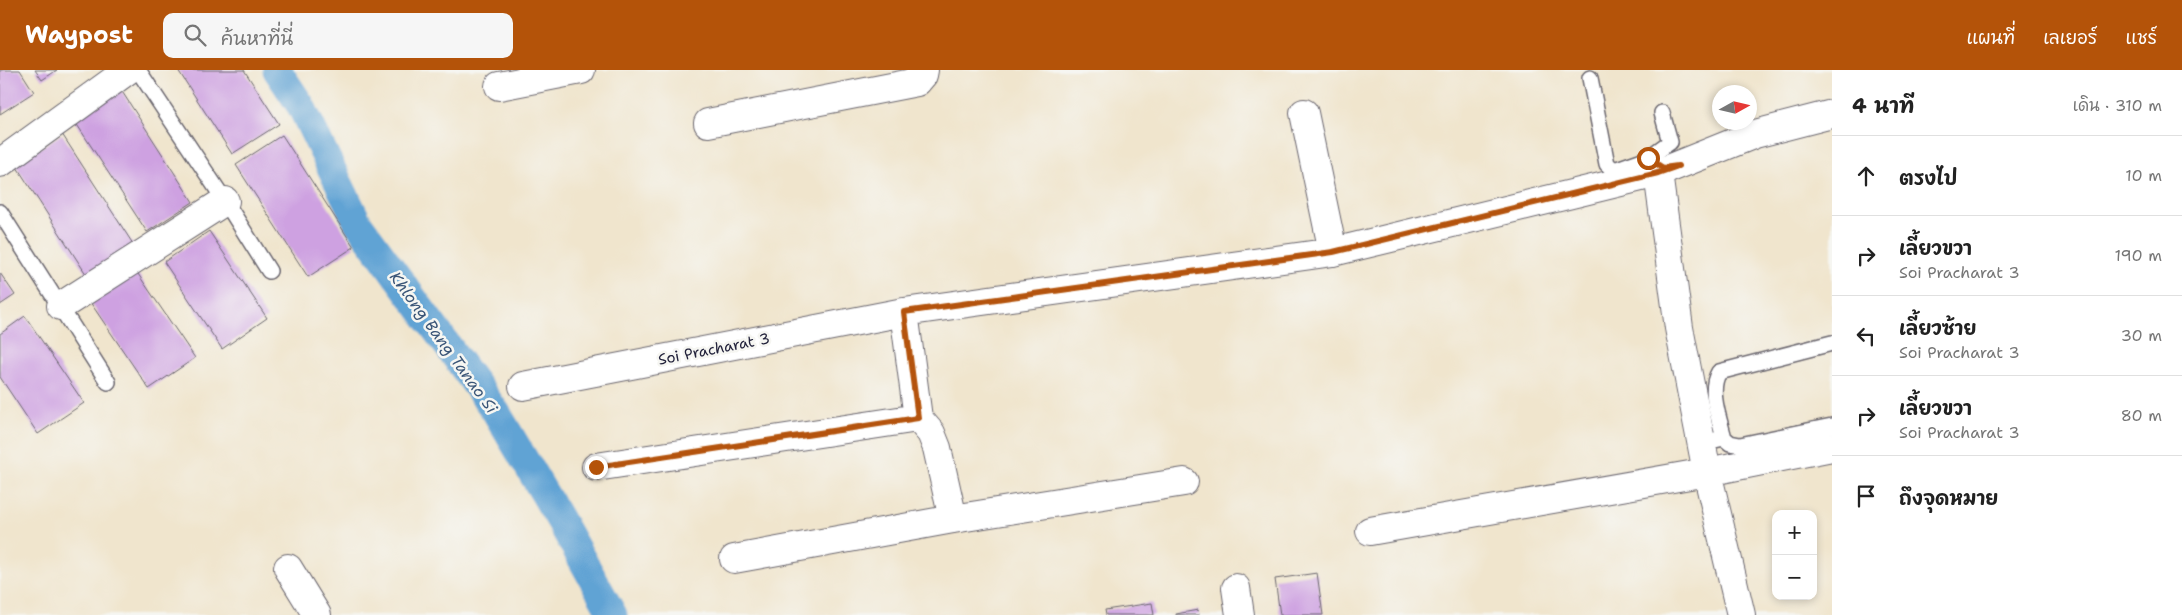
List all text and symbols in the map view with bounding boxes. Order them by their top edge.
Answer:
search box [163,13,513,58]
text: Waypost [25,19,133,51]
icon: search [181,21,209,49]
text: ค้นหาที่นี่ [221,26,293,51]
text: แผนที่ [1967,26,2015,50]
text: เลเยอร์ [2043,26,2097,50]
text: แชร์ [2125,26,2157,50]
north arrow [1712,85,1757,130]
text: 4 นาที [1852,92,1914,120]
text: เดิน · 310 m [2073,95,2162,116]
route start [1637,147,1660,170]
icon: ahead [1852,162,1880,190]
text: 10 m [2125,165,2162,186]
text: ตรงไป [1899,166,1957,191]
text: เลี้ยวขวา [1899,236,1972,261]
icon: right [1852,242,1880,270]
text: 190 m [2115,245,2162,266]
text: Soi Pracharat 3 [1899,262,2020,283]
water label: Khlong Bang Tanao Si [385,267,502,418]
text: เลี้ยวซ้าย [1899,316,1976,341]
icon: left [1852,322,1880,350]
text: 30 m [2121,325,2162,346]
street label: Soi Pracharat 3 [657,328,771,370]
text: Soi Pracharat 3 [1899,342,2020,363]
text: เลี้ยวขวา [1899,396,1972,421]
icon: right [1852,402,1880,430]
text: 80 m [2121,405,2162,426]
text: Soi Pracharat 3 [1899,422,2020,443]
route end [585,456,608,479]
icon: arrive [1852,482,1880,510]
text: ถึงจุดหมาย [1899,486,1998,511]
map controls [1772,510,1817,600]
button: + [1772,510,1817,555]
button: − [1772,555,1817,600]

